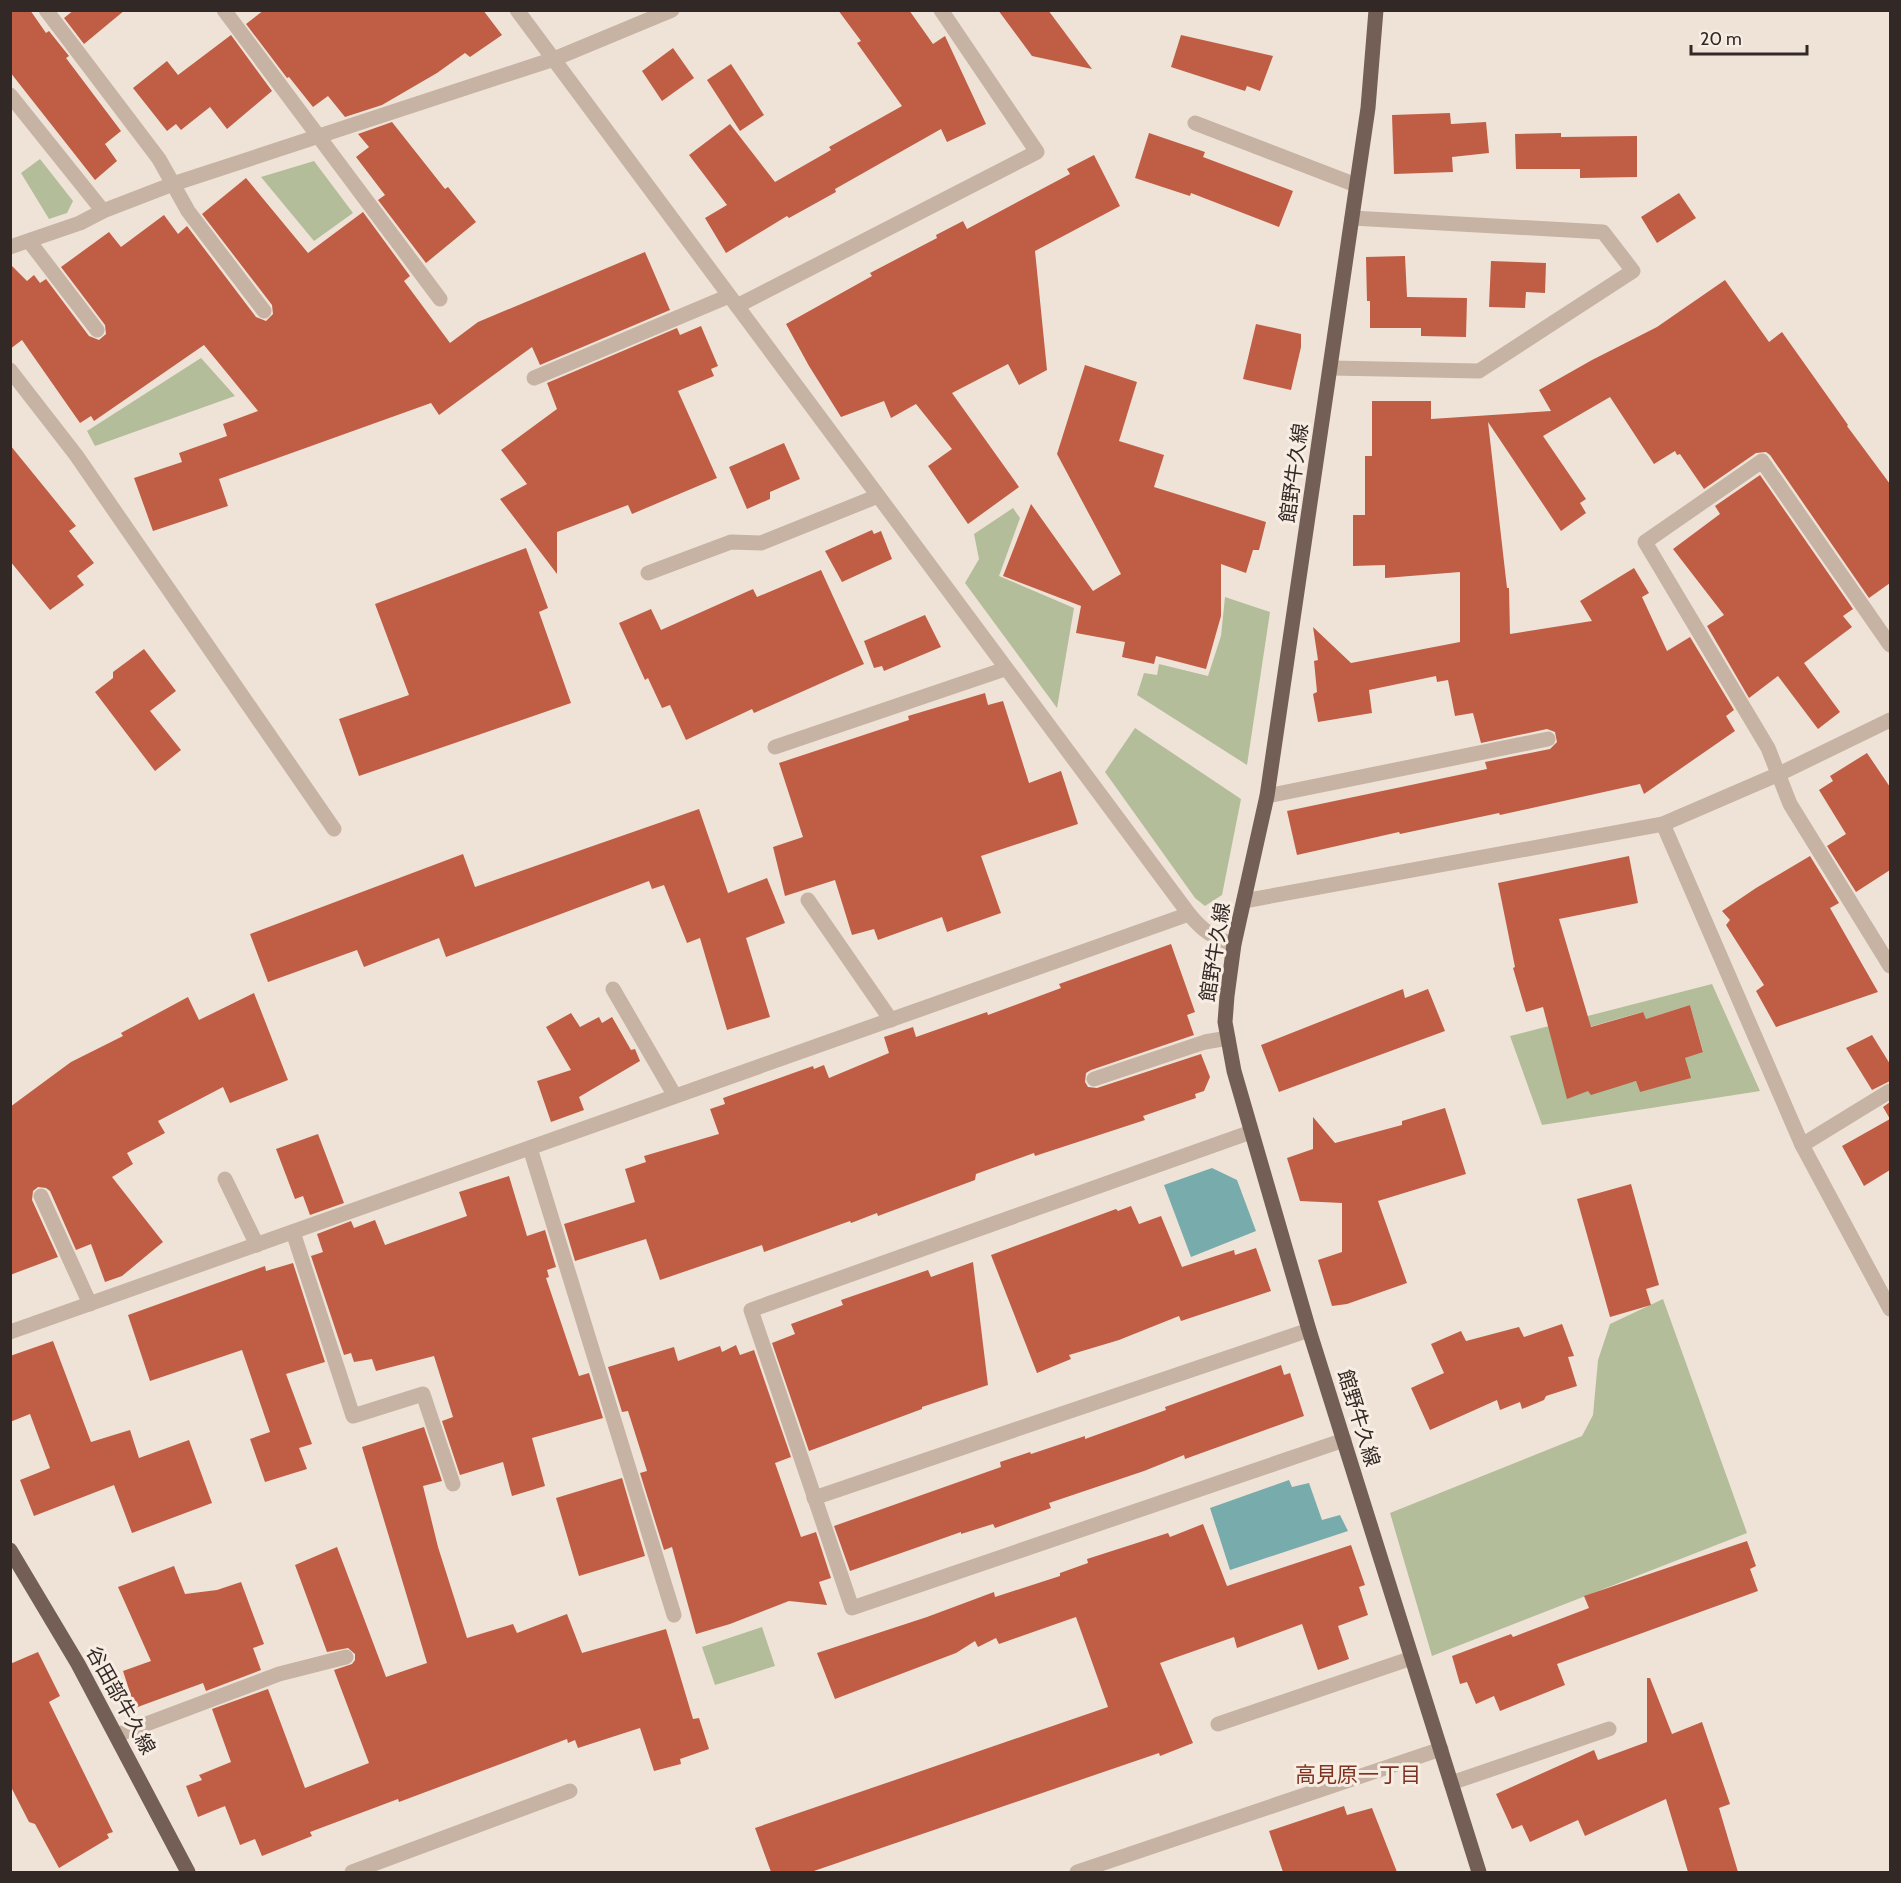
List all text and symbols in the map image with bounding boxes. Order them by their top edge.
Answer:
scale bar [1691,18,1806,56]
text: 20 m [1700,28,1742,50]
street label: 館野牛久線 [1275,422,1313,524]
street label: 館野牛久線 [1195,901,1235,1003]
street label: 館野牛久線 [1333,1367,1385,1469]
street label: 谷田部牛久線 [81,1642,161,1758]
district label: 高見原一丁目 [1295,1762,1421,1787]

